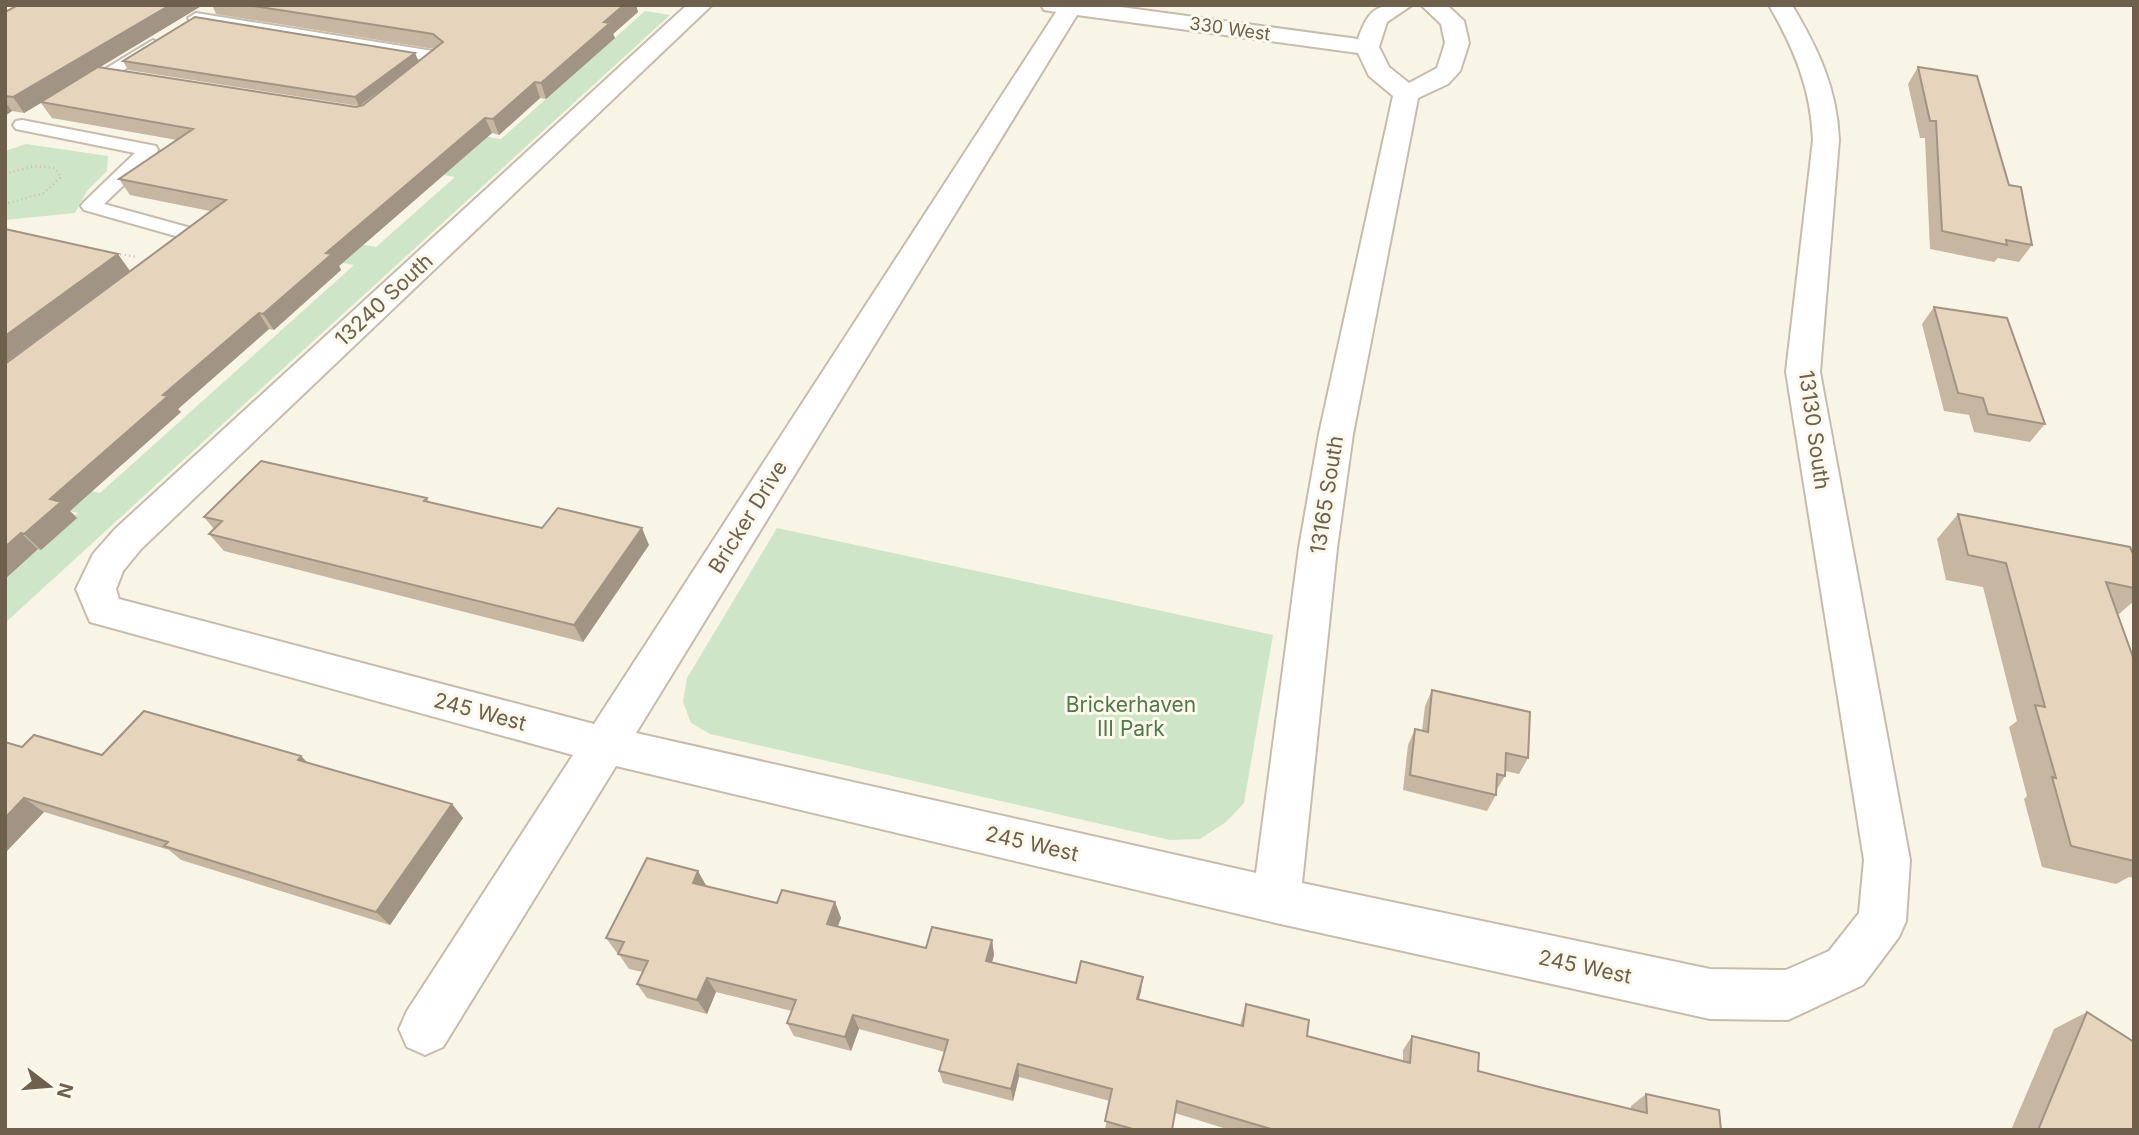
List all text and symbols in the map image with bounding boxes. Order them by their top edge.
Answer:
street label: 330 West [1188,12,1272,45]
street label: 13240 South [330,248,438,351]
street label: 13130 South [1794,369,1835,491]
street label: 13165 South [1305,434,1348,556]
street label: Bricker Drive [703,456,792,578]
street label: 245 West [431,687,529,736]
park label: Brickerhaven III Park [1066,692,1196,741]
street label: 245 West [983,821,1081,866]
street label: 245 West [1536,944,1634,989]
north arrow [14,1051,84,1121]
text: N [52,1080,78,1101]

